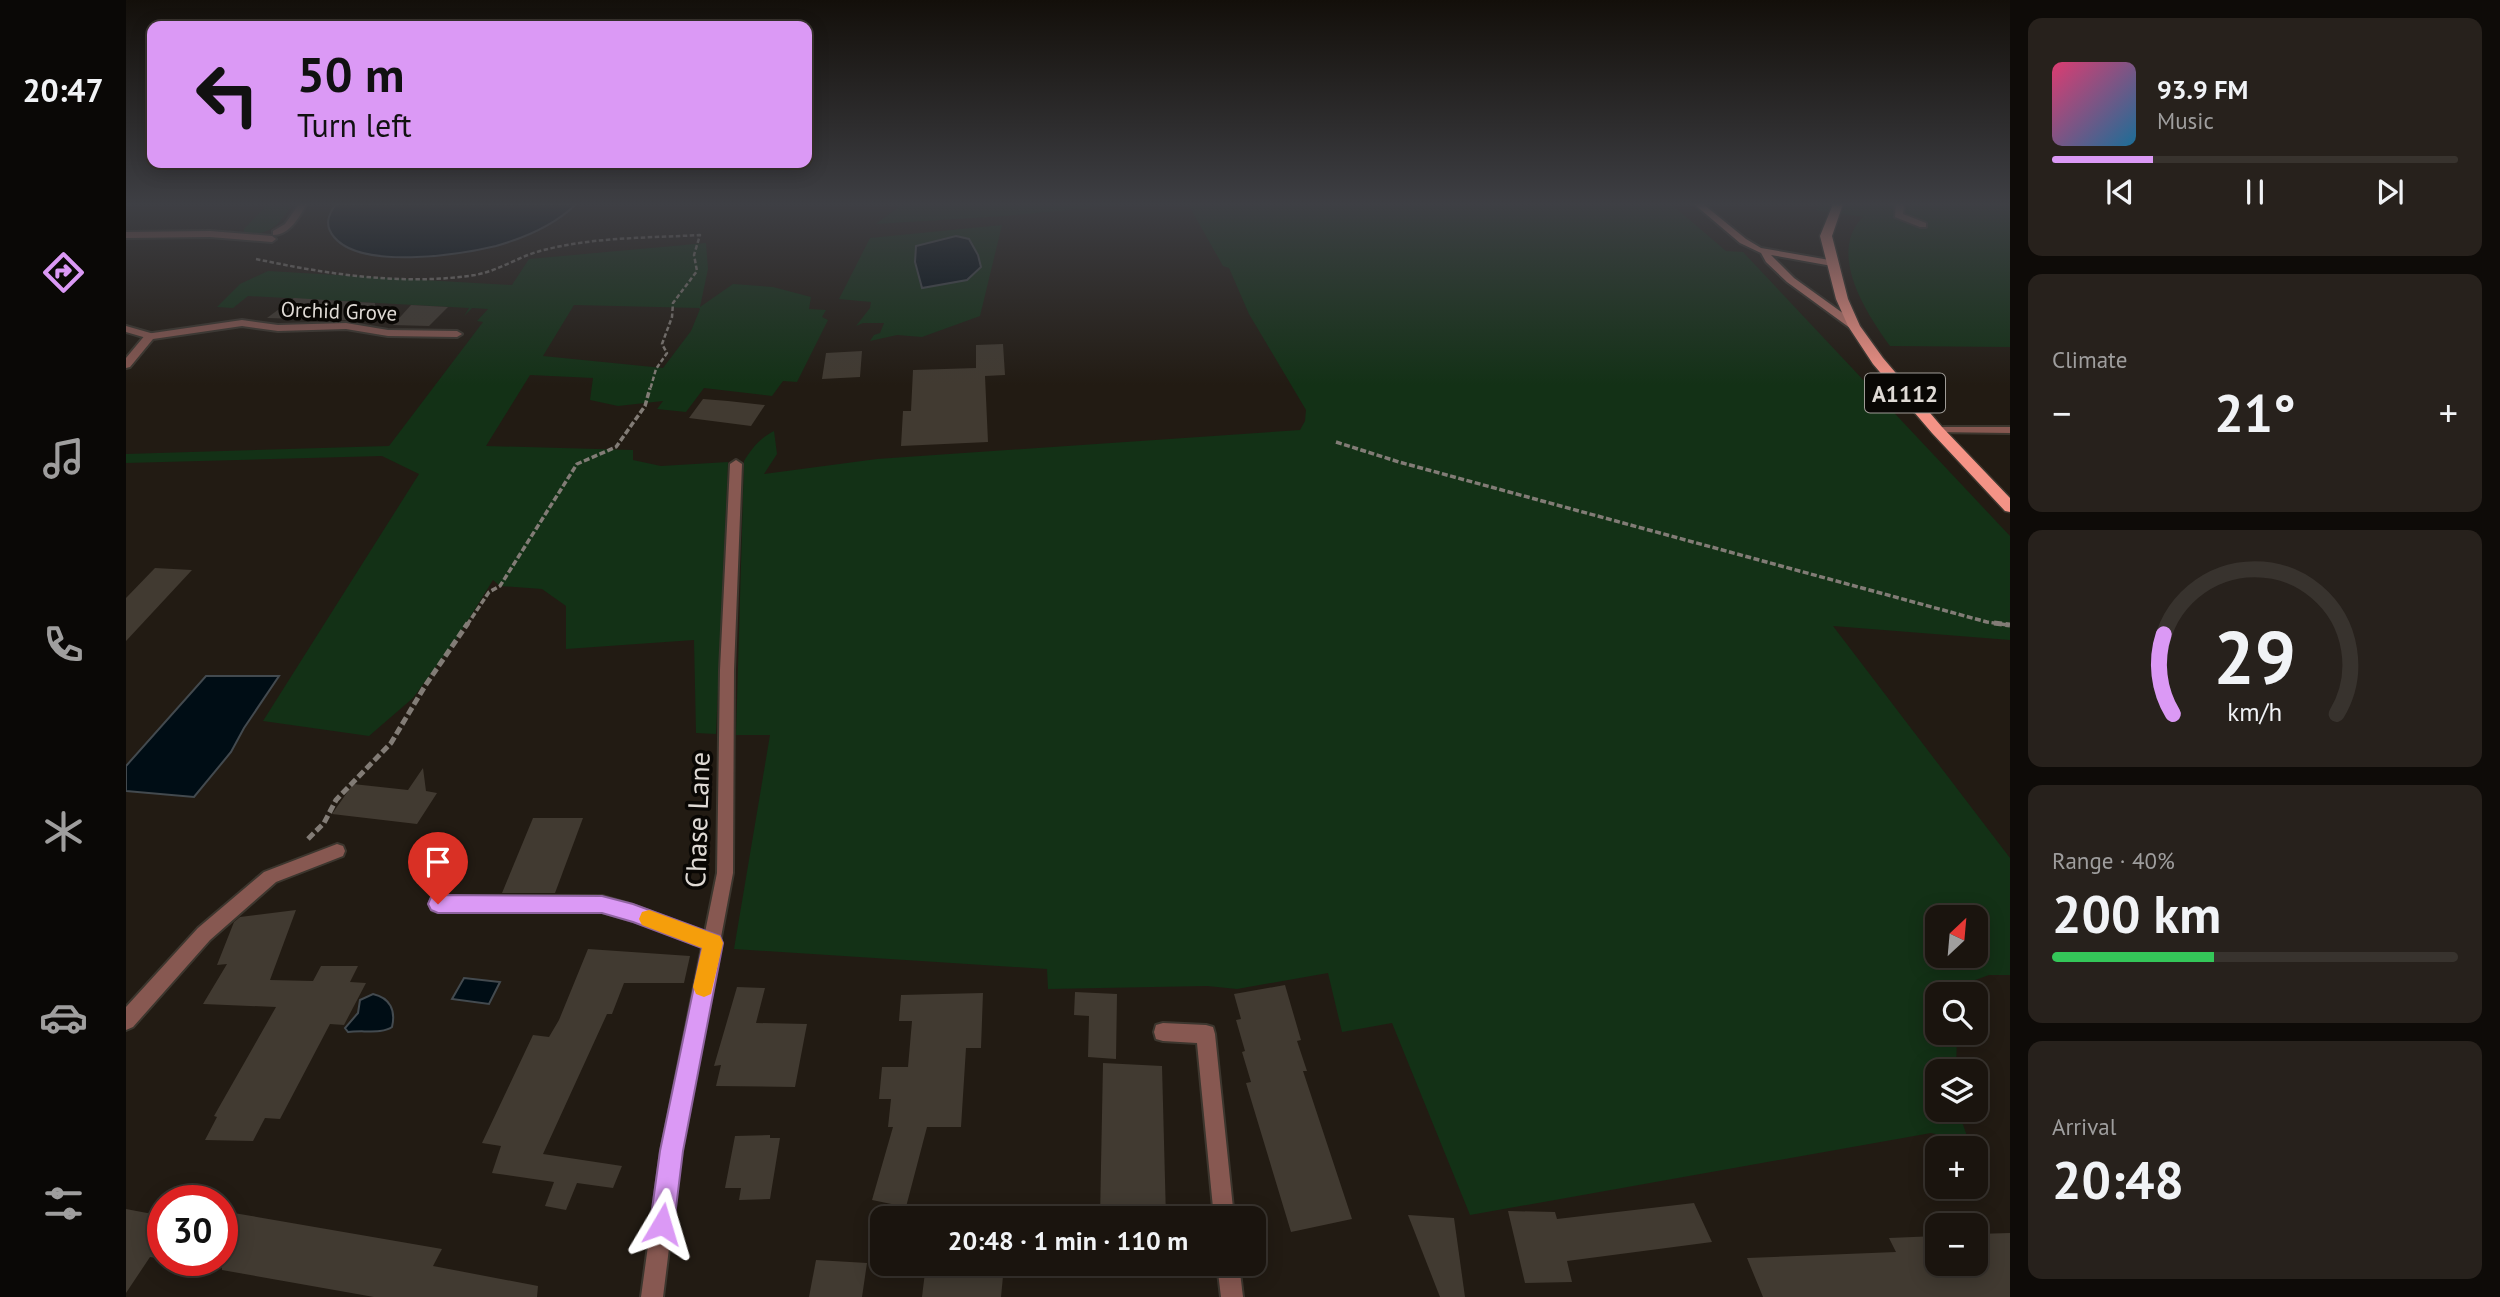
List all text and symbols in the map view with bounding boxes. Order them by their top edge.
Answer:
text: 50 m [297,42,404,106]
icon: left [182,49,273,140]
text: 20:47 [22,69,104,111]
text: 93.9 FM [2157,73,2248,106]
text: Turn left [297,104,412,146]
text: Music [2157,106,2214,135]
icon: previous [2101,173,2139,211]
icon: pause [2236,173,2274,211]
icon: next [2371,173,2409,211]
icon: directions [39,248,88,297]
street label: Orchid Grove [280,295,398,327]
text: Climate [2052,345,2127,374]
road number: A1112 [1865,374,1945,412]
text: 21° [2214,379,2296,446]
text: − [2052,388,2071,437]
text: + [2439,388,2458,437]
icon: music [39,434,88,483]
text: 29 [2214,611,2296,705]
icon: phone [39,620,88,669]
text: km/h [2228,696,2282,728]
street label: Chase Lane [676,751,718,889]
icon: climate [39,807,88,856]
pin [408,832,468,904]
icon: arrive [419,843,457,881]
text: Range · 40% [2052,846,2175,875]
text: 200 km [2052,880,2221,947]
north arrow [1925,905,1988,968]
map controls [1925,905,1988,1276]
button: search [1925,982,1988,1045]
icon: car [39,993,88,1042]
button: layers [1925,1059,1988,1122]
text: Arrival [2052,1112,2116,1141]
button: + [1925,1136,1988,1199]
text: 20:48 [2052,1146,2184,1213]
icon: filters [39,1179,88,1228]
speed limit sign: 30 [147,1185,238,1276]
position arrow [625,1187,699,1261]
button: − [1925,1213,1988,1276]
text: 20:48 · 1 min · 110 m [948,1224,1188,1257]

